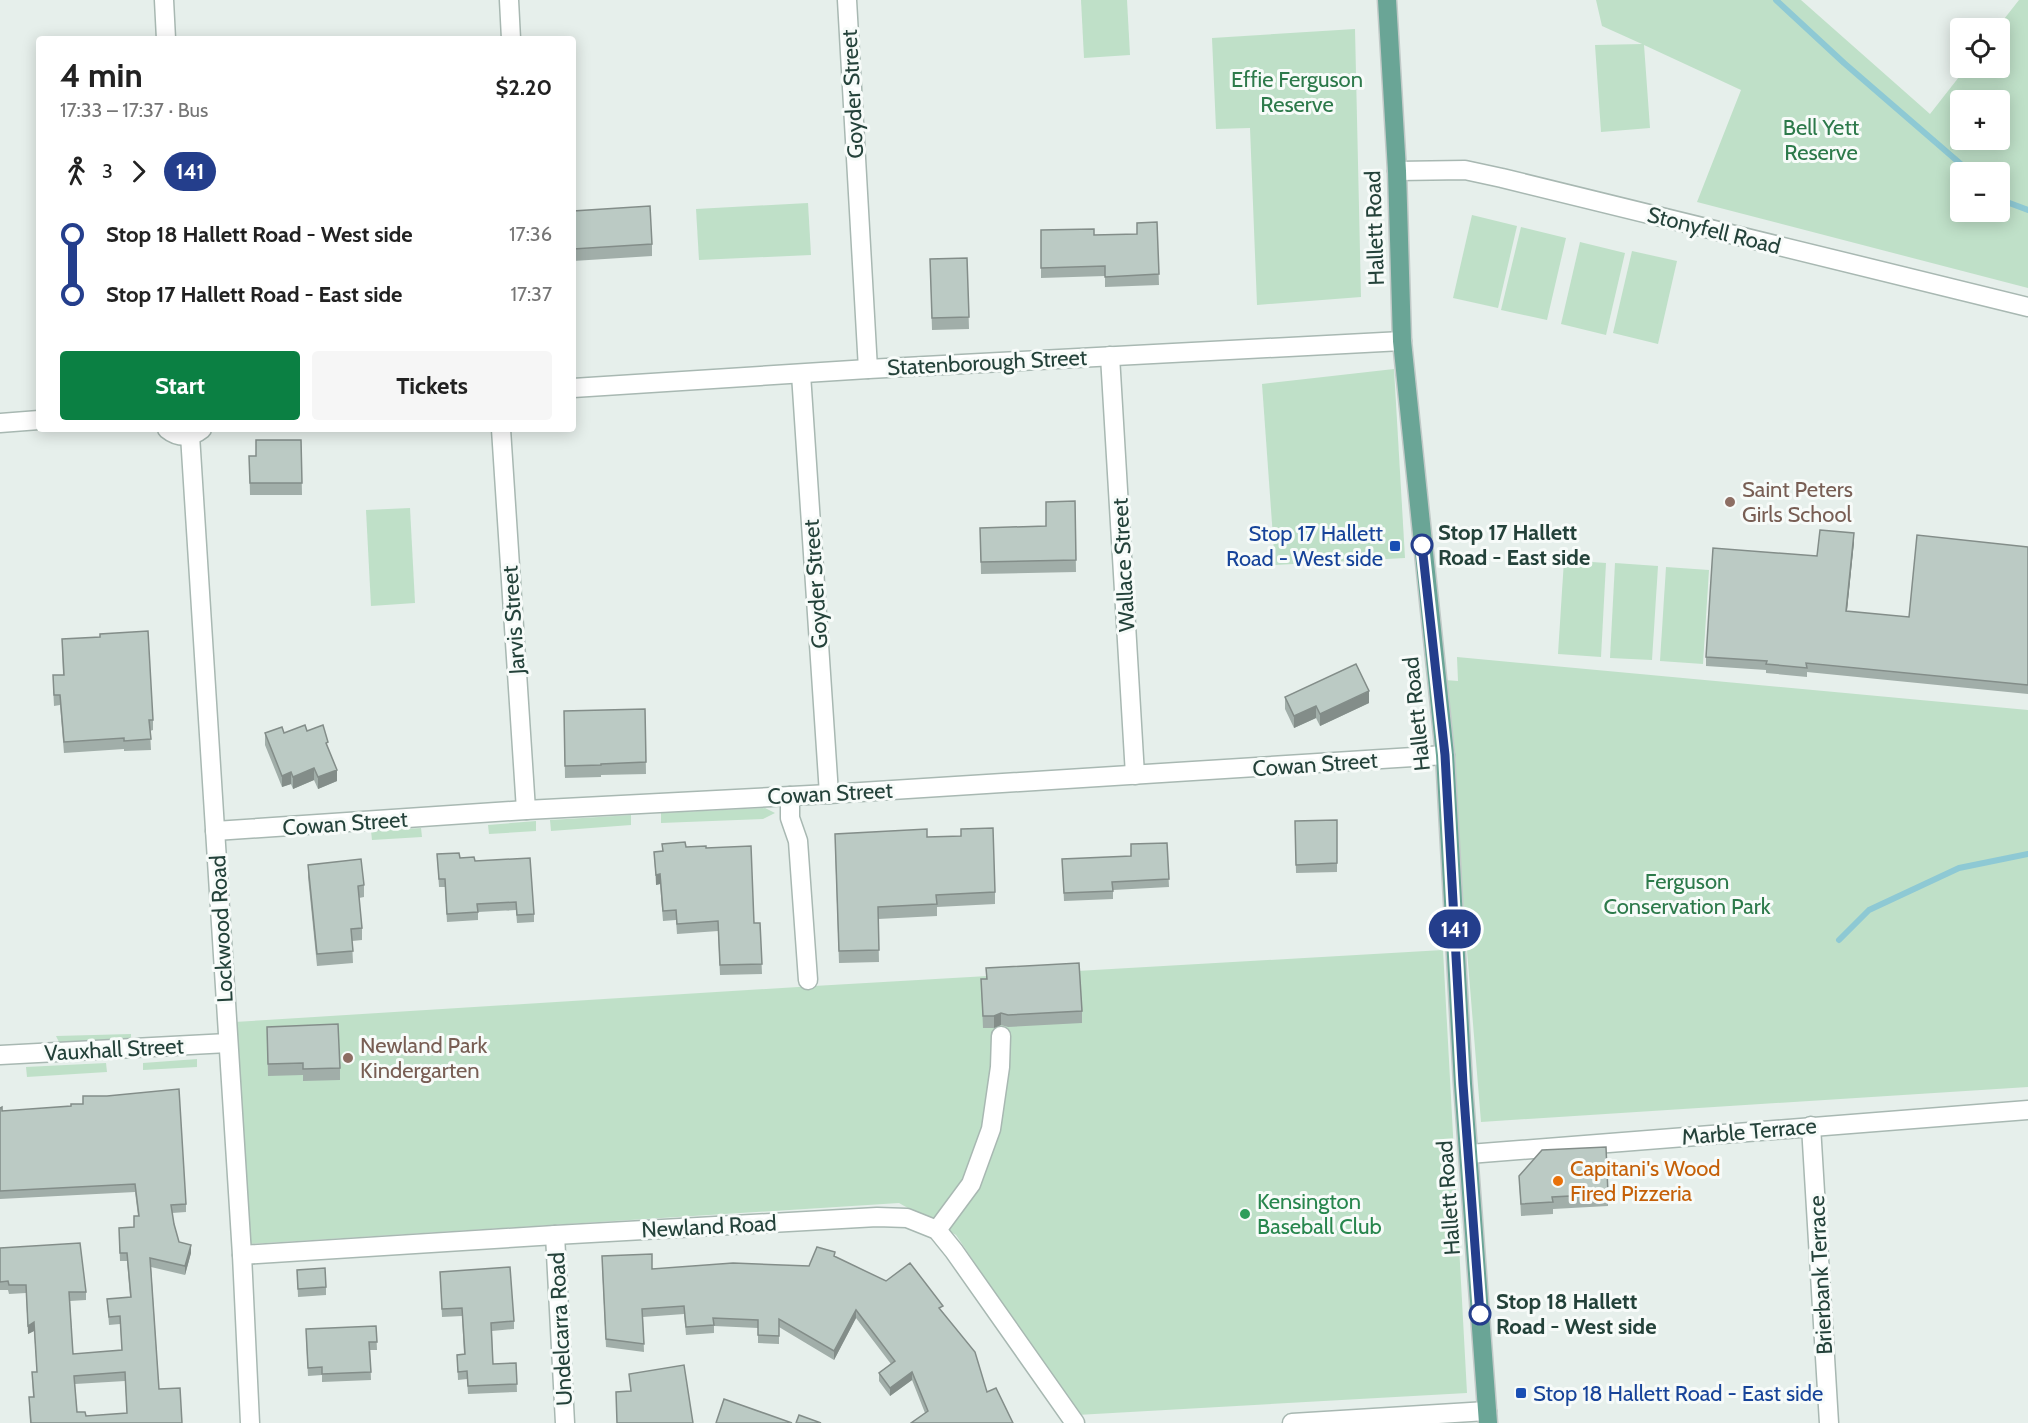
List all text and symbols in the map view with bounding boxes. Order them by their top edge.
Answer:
map controls [1950,18,2010,222]
button: locate [1950,18,2010,78]
street label: Goyder Street [836,28,869,159]
text: 4 min [60,55,143,95]
park label: Effie Ferguson Reserve [1231,66,1363,118]
text: $2.20 [496,74,552,101]
button: + [1950,90,2010,150]
text: 17:33 – 17:37 · Bus [60,98,208,122]
park label: Bell Yett Reserve [1783,114,1860,166]
icon: walk [60,155,93,188]
icon: forward [122,155,155,188]
text: 3 [102,159,113,183]
text: 141 [176,159,204,184]
button: − [1950,162,2010,222]
street label: Hallett Road [1359,170,1390,286]
street label: Stonyfell Road [1644,201,1783,260]
text: Stop 18 Hallett Road - West side [106,221,413,248]
text: 17:36 [509,222,552,246]
text: Stop 17 Hallett Road - East side [106,281,402,308]
text: 17:37 [510,282,552,306]
street label: Statenborough Street [886,344,1088,381]
button: Start [60,351,300,420]
button: Tickets [312,351,552,420]
place label: Saint Peters Girls School [1742,476,1853,528]
marker: Saint Peters Girls School [1723,495,1737,509]
street label: Wallace Street [1106,497,1140,633]
street label: Goyder Street [797,518,833,649]
place label: Stop 17 Hallett Road - East side [1438,519,1590,571]
place label: Stop 17 Hallett Road - West side [1226,520,1384,572]
marker: Stop 17 Hallett Road - East side [1411,534,1433,556]
marker: Stop 17 Hallett Road - West side [1388,539,1402,553]
street label: Jarvis Street [496,564,531,676]
street label: Hallett Road [1397,655,1436,772]
street label: Cowan Street [1252,747,1379,782]
street label: Cowan Street [767,777,894,810]
street label: Cowan Street [282,806,409,841]
street label: Lockwood Road [204,855,239,1003]
park label: Ferguson Conservation Park [1603,868,1771,920]
line badge: 141 [1420,910,1490,948]
text: 141 [1441,917,1469,942]
street label: Vauxhall Street [44,1032,185,1067]
place label: Newland Park Kindergarten [360,1032,487,1084]
marker: Newland Park Kindergarten [341,1051,355,1065]
street label: Marble Terrace [1680,1112,1818,1151]
street label: Hallett Road [1431,1140,1466,1256]
place label: Capitani's Wood Fired Pizzeria [1570,1155,1721,1207]
marker: Capitani's Wood Fired Pizzeria [1551,1174,1565,1188]
place label: Kensington Baseball Club [1257,1188,1382,1240]
street label: Brierbank Terrace [1803,1195,1838,1355]
marker: Kensington Baseball Club [1238,1207,1252,1221]
street label: Newland Road [641,1209,777,1244]
street label: Undelcarra Road [543,1251,578,1407]
place label: Stop 18 Hallett Road - West side [1496,1288,1656,1340]
marker: Stop 18 Hallett Road - West side [1469,1303,1491,1325]
place label: Stop 18 Hallett Road - East side [1533,1380,1823,1407]
marker: Stop 18 Hallett Road - East side [1514,1386,1528,1400]

